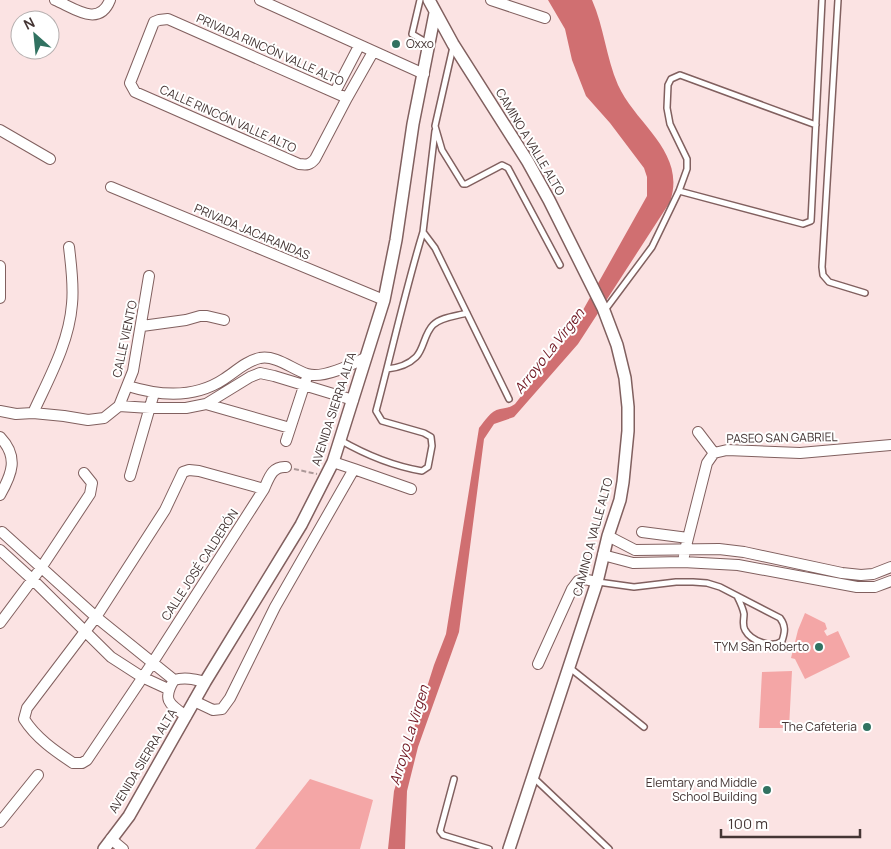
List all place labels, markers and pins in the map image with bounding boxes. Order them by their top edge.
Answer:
place label: Oxxo [406,35,434,52]
marker: Oxxo [390,38,402,50]
place label: TYM San Roberto [714,638,809,655]
marker: TYM San Roberto [813,641,825,653]
place label: The Cafeteria [782,718,857,735]
marker: The Cafeteria [861,721,873,733]
place label: Elemtary and Middle School Building [646,774,757,805]
marker: Elemtary and Middle School Building [761,784,773,796]

